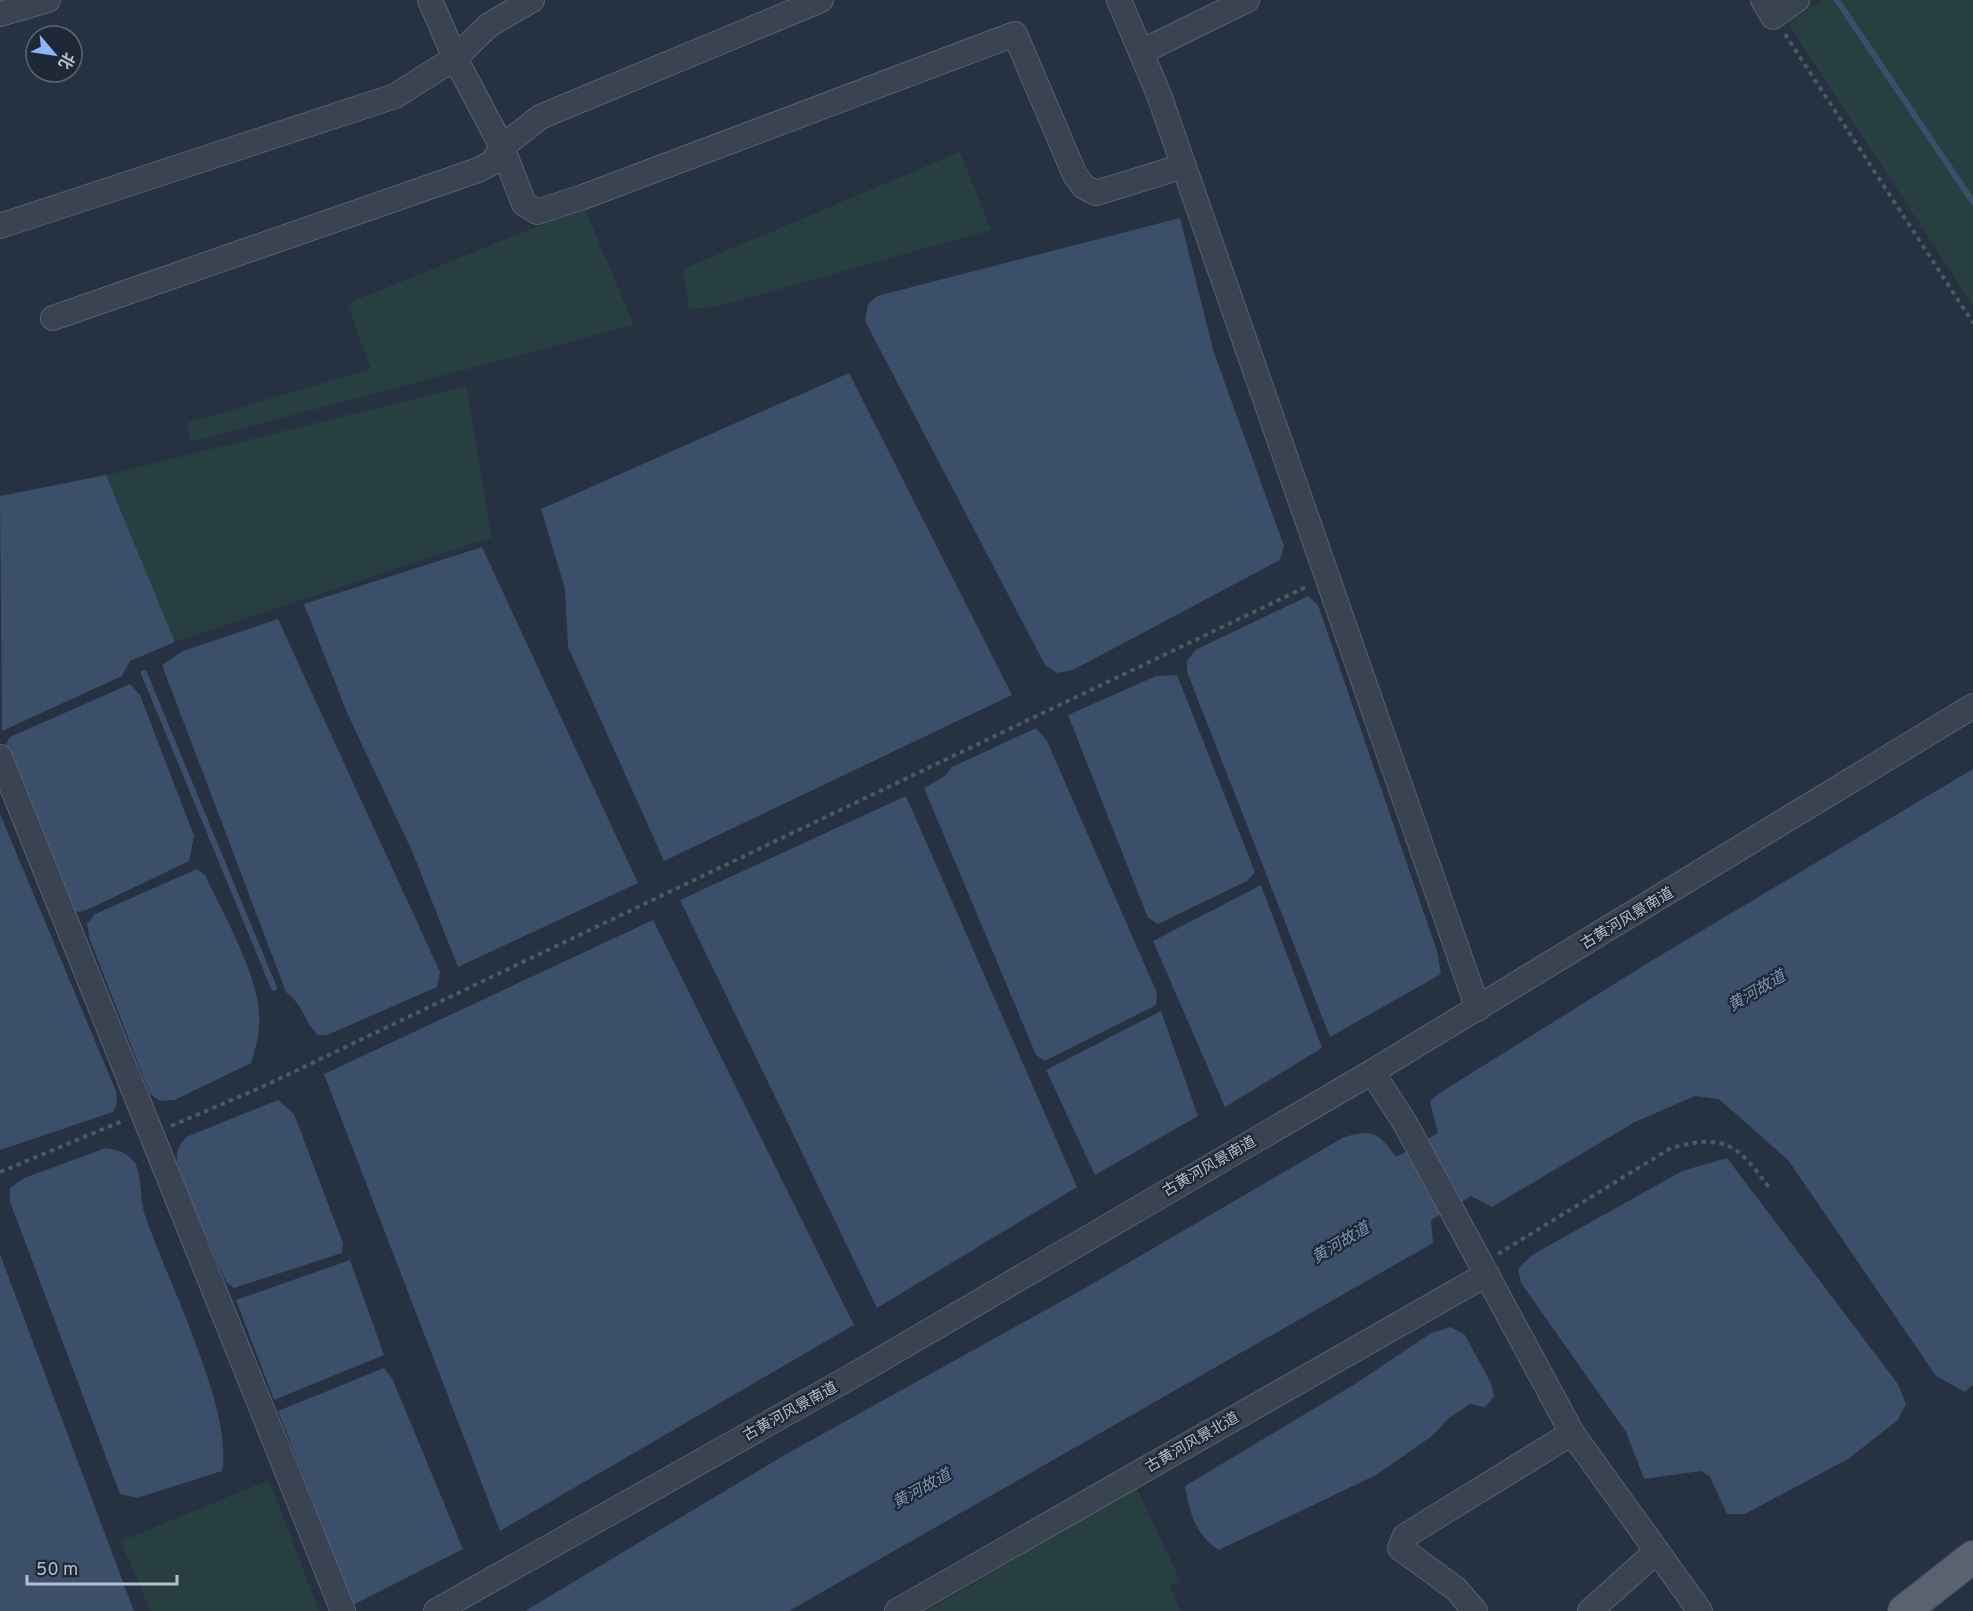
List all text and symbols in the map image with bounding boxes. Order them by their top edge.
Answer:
north arrow [24,24,84,84]
text: 北 [53,48,78,72]
street label: 古黄河风景南道 [1578,884,1678,954]
water label: 黄河故道 [1724,966,1791,1017]
street label: 古黄河风景南道 [1160,1133,1260,1202]
water label: 黄河故道 [1308,1218,1375,1269]
street label: 古黄河风景南道 [740,1379,841,1446]
street label: 古黄河风景北道 [1142,1408,1243,1478]
water label: 黄河故道 [889,1465,957,1514]
scale bar [27,1548,177,1586]
text: 50 m [36,1559,78,1582]

